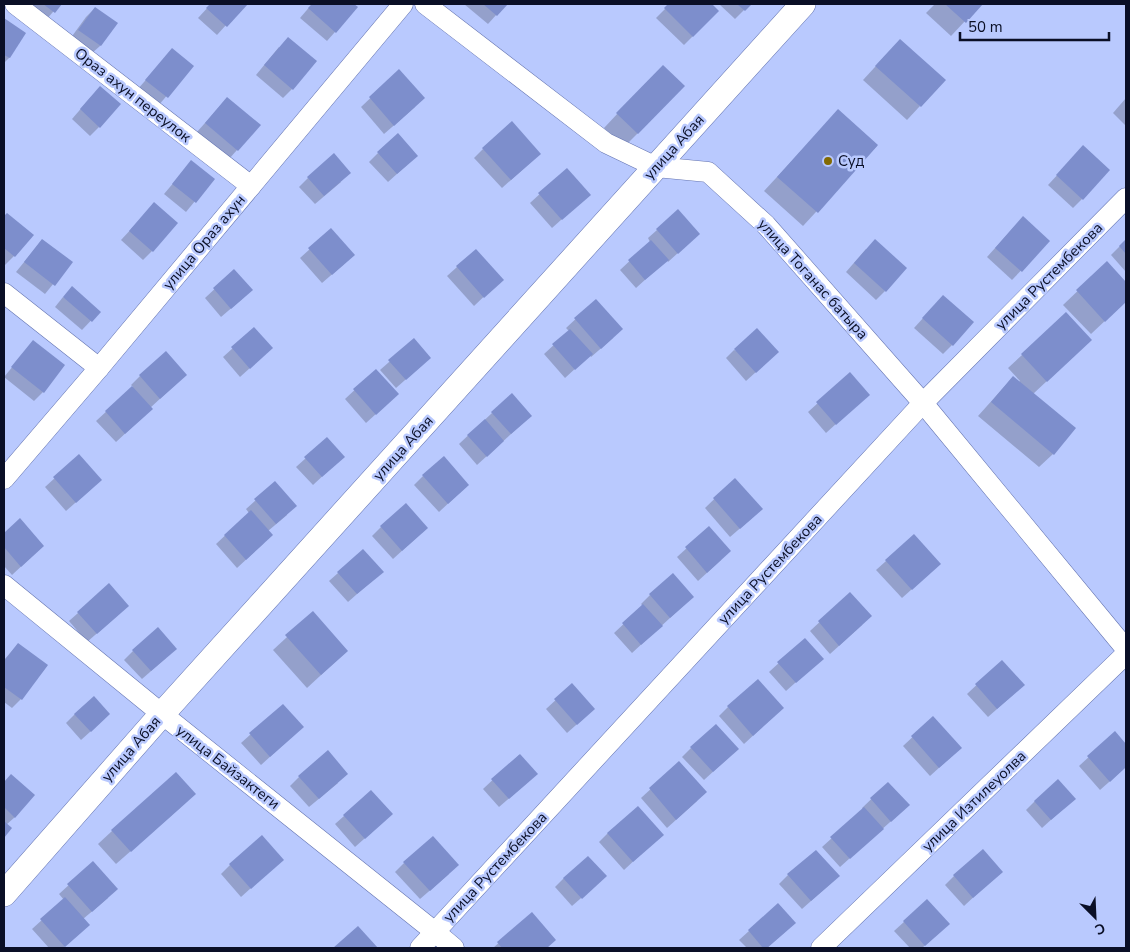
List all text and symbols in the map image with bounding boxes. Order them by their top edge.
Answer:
scale bar [960,10,1109,42]
text: 50 m [968,17,1003,37]
street label: Ораз ахун переулок [71,43,195,147]
street label: улица Абая [639,110,709,184]
place label: Суд [838,151,865,171]
marker: Суд [822,155,834,167]
street label: улица Ораз ахун [158,190,250,294]
street label: улица Тоганас батыра [753,214,873,344]
street label: улица Рустембекова [991,218,1107,334]
street label: улица Абая [368,411,438,485]
street label: улица Рустембекова [714,510,826,628]
street label: улица Абая [97,712,165,786]
street label: улица Байзактеги [172,720,284,814]
street label: улица Изтилеуолва [918,746,1030,856]
street label: улица Рустембекова [439,808,551,926]
north arrow [1070,892,1120,942]
text: С [1091,918,1108,939]

